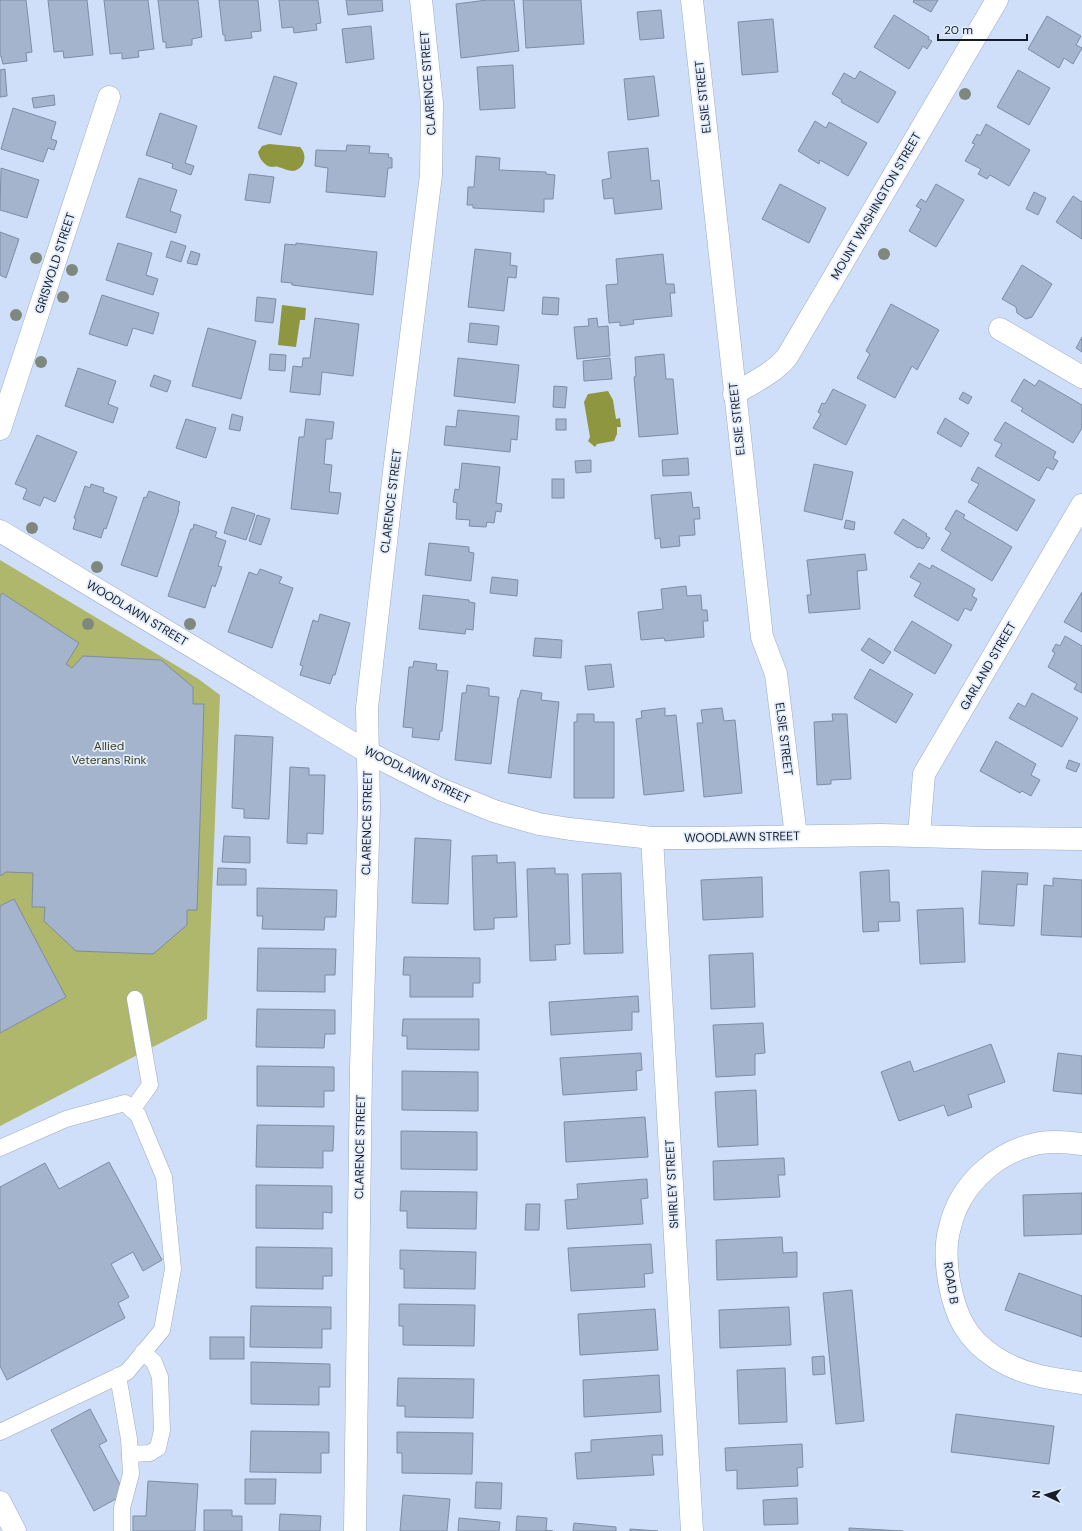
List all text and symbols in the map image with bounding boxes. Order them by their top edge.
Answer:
scale bar [938,16,1027,42]
text: 20 m [944,22,973,38]
street label: CLARENCE STREET [416,30,440,136]
street label: ELSIE STREET [691,59,715,134]
street label: MOUNT WASHINGTON STREET [827,129,925,283]
street label: GRISWOLD STREET [31,210,79,315]
street label: ELSIE STREET [725,381,749,456]
street label: CLARENCE STREET [377,448,405,554]
street label: WOODLAWN STREET [83,576,191,650]
street label: GARLAND STREET [956,619,1020,713]
street label: ELSIE STREET [772,702,796,777]
park label: Allied Veterans Rink [71,738,147,768]
street label: WOODLAWN STREET [362,742,473,808]
street label: CLARENCE STREET [358,770,376,875]
street label: WOODLAWN STREET [684,828,800,846]
street label: CLARENCE STREET [351,1094,369,1199]
street label: SHIRLEY STREET [662,1139,682,1229]
street label: ROAD B [940,1261,962,1305]
north arrow [1026,1475,1066,1515]
text: N [1029,1490,1043,1499]

